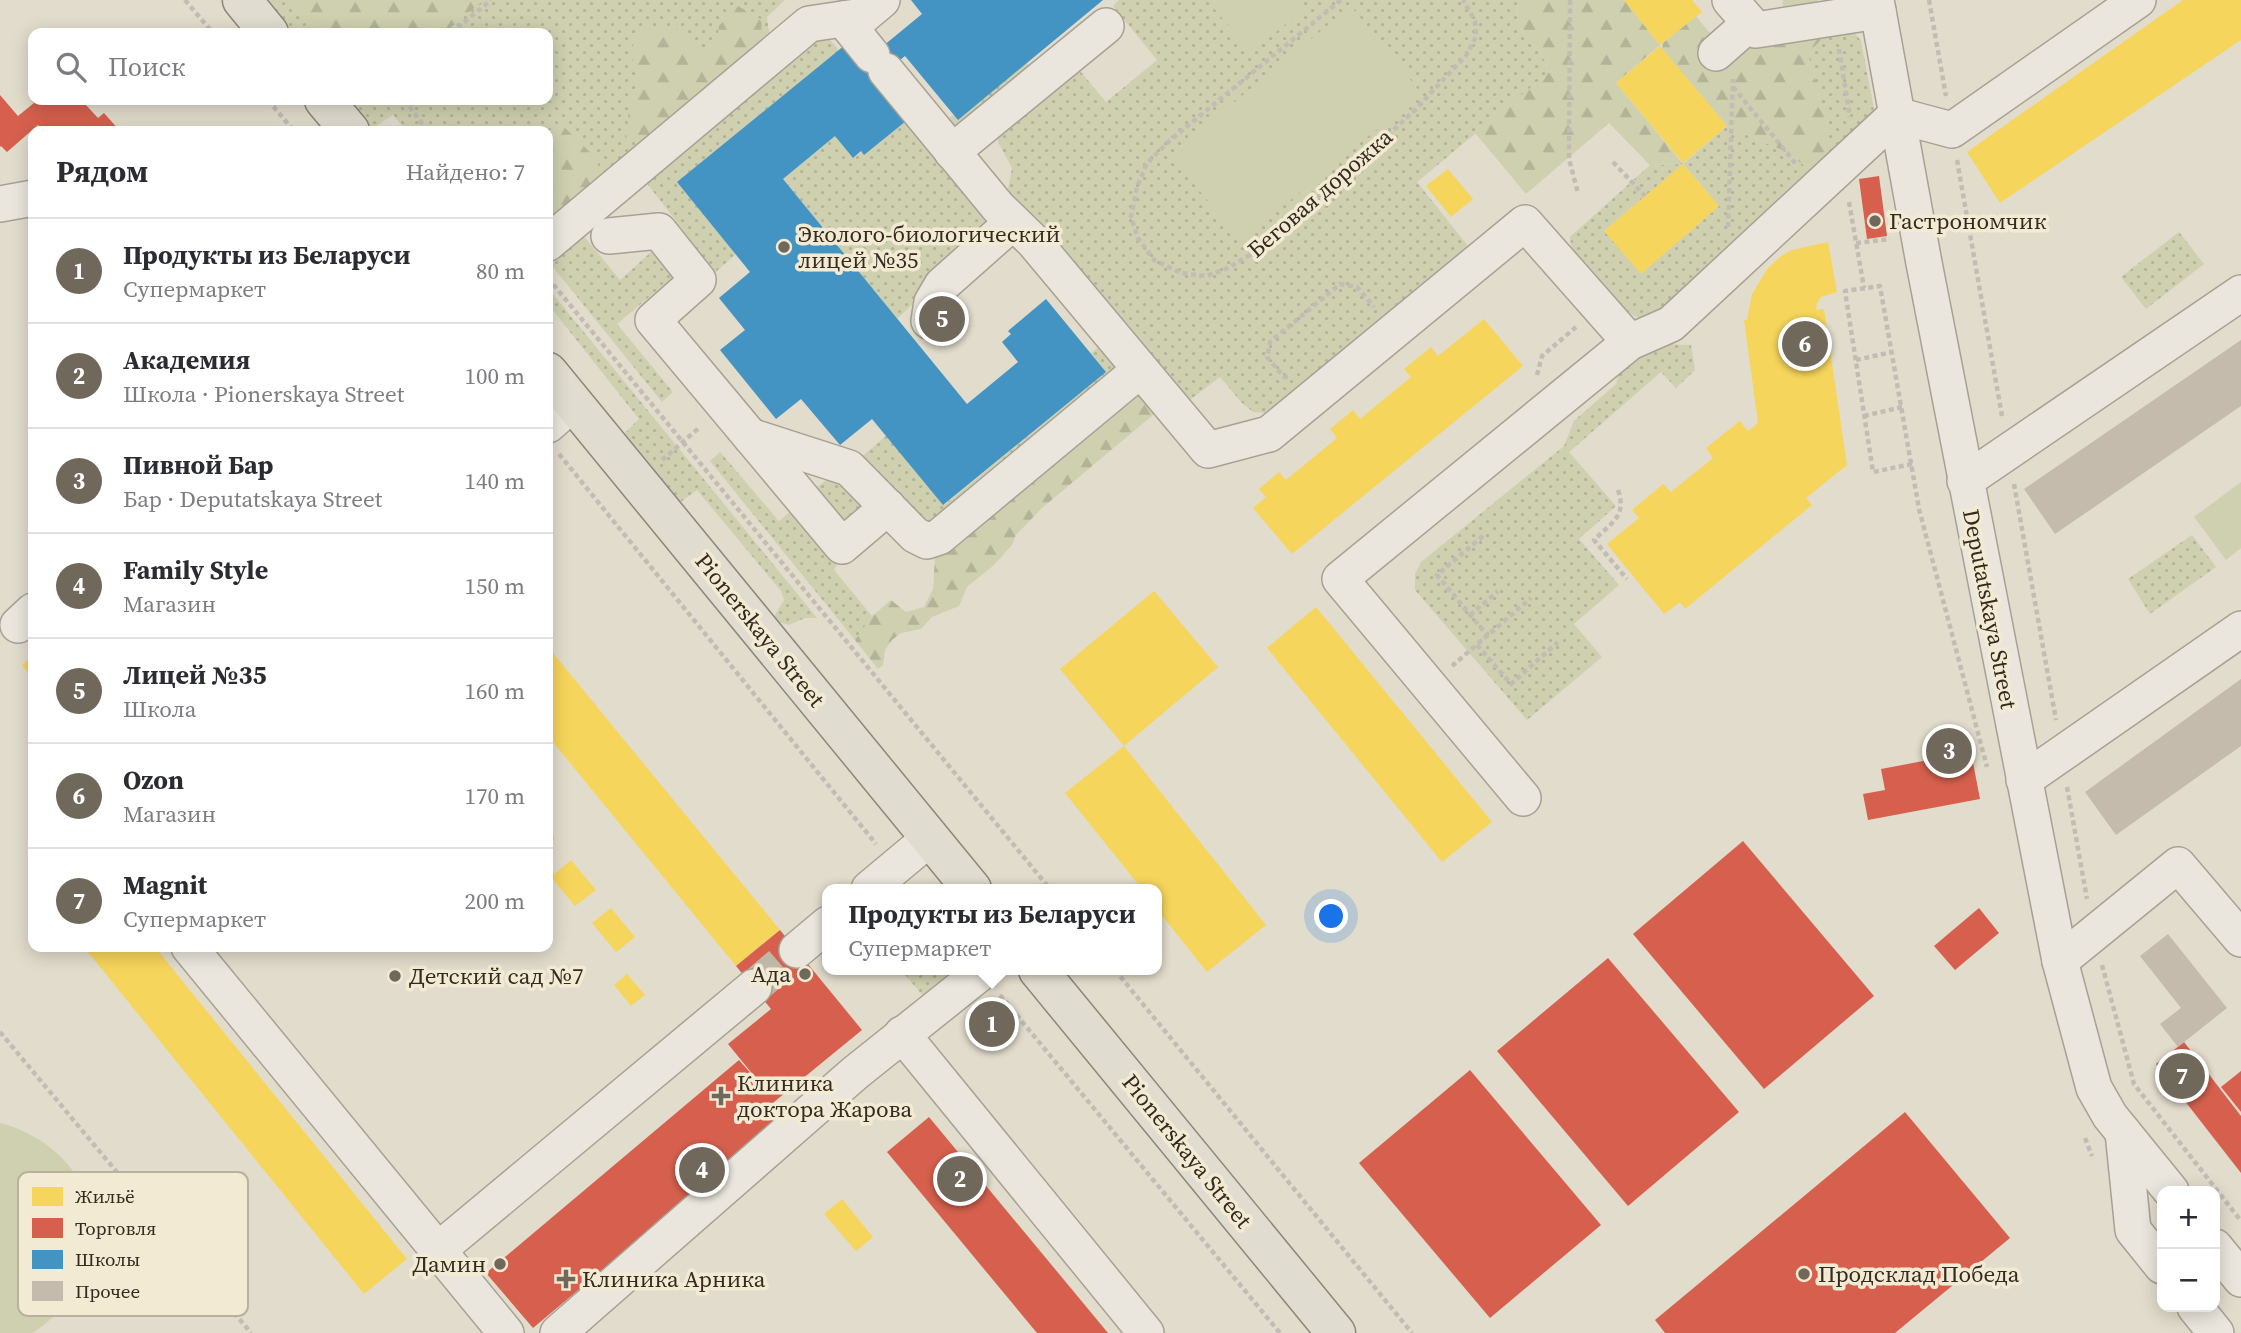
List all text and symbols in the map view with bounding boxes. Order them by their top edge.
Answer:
search box [28,28,553,105]
icon: search [52,48,90,86]
text: Поиск [108,49,185,85]
street label: Беговая дорожка [1241,121,1400,265]
text: Рядом [56,151,148,192]
text: Найдено: 7 [406,156,525,188]
place label: Гастрономчик [1889,205,2047,237]
marker: Гастрономчик [1867,213,1883,229]
place label: Эколого-биологический лицей №35 [798,218,1060,276]
text: Продукты из Беларуси [123,237,410,273]
marker: Эколого-биологический лицей №35 [776,239,792,255]
text: 1 [73,255,85,287]
text: 80 m [476,255,525,287]
text: Супермаркет [123,273,266,305]
pin: 5 [919,293,965,345]
pin: 6 [1782,318,1828,370]
text: Академия [123,342,250,378]
text: 2 [73,360,85,392]
text: 100 m [464,360,525,392]
text: Школа · Pionerskaya Street [123,378,404,410]
text: Пивной Бар [123,447,273,483]
text: 3 [73,465,85,497]
text: 140 m [464,465,525,497]
text: Бар · Deputatskaya Street [123,483,382,515]
street label: Deputatskaya Street [1955,506,2025,712]
street label: Pionerskaya Street [688,546,833,714]
text: Family Style [123,552,268,588]
text: 4 [73,570,85,602]
text: 150 m [464,570,525,602]
text: Магазин [123,588,216,620]
text: Лицей №35 [123,657,267,693]
text: 5 [73,675,85,707]
text: 160 m [464,675,525,707]
text: Школа [123,693,196,725]
pin: 3 [1926,725,1972,777]
text: Ozon [123,762,184,798]
text: 6 [73,780,85,812]
text: 170 m [464,780,525,812]
text: Магазин [123,798,216,830]
text: Magnit [123,867,207,903]
popup [822,884,1162,975]
text: 7 [73,885,85,917]
text: 200 m [464,885,525,917]
text: Продукты из Беларуси [848,896,1136,932]
your location [1314,899,1348,933]
text: Супермаркет [123,903,266,935]
text: Супермаркет [848,932,992,964]
place label: Ада [751,958,791,990]
place label: Детский сад №7 [409,960,584,992]
marker: Ада [797,966,813,982]
marker: Детский сад №7 [387,968,403,984]
pin: 1 [969,998,1015,1050]
pin: 7 [2159,1050,2205,1102]
place label: Клиника доктора Жарова [737,1067,912,1125]
street label: Pionerskaya Street [1115,1067,1260,1235]
marker: Клиника доктора Жарова [711,1086,731,1106]
pin: 4 [679,1144,725,1196]
pin: 2 [937,1153,983,1205]
legend [18,1172,248,1316]
text: Жильё [75,1183,135,1209]
map controls [2157,1186,2220,1312]
button: + [2157,1186,2220,1249]
text: Торговля [75,1215,156,1241]
text: Школы [75,1246,140,1272]
place label: Дамин [413,1248,486,1280]
button: − [2157,1249,2220,1312]
marker: Дамин [492,1256,508,1272]
place label: Продсклад Победа [1818,1258,2020,1290]
place label: Клиника Арника [582,1263,766,1295]
marker: Продсклад Победа [1796,1266,1812,1282]
marker: Клиника Арника [556,1269,576,1289]
text: Прочее [75,1278,140,1304]

